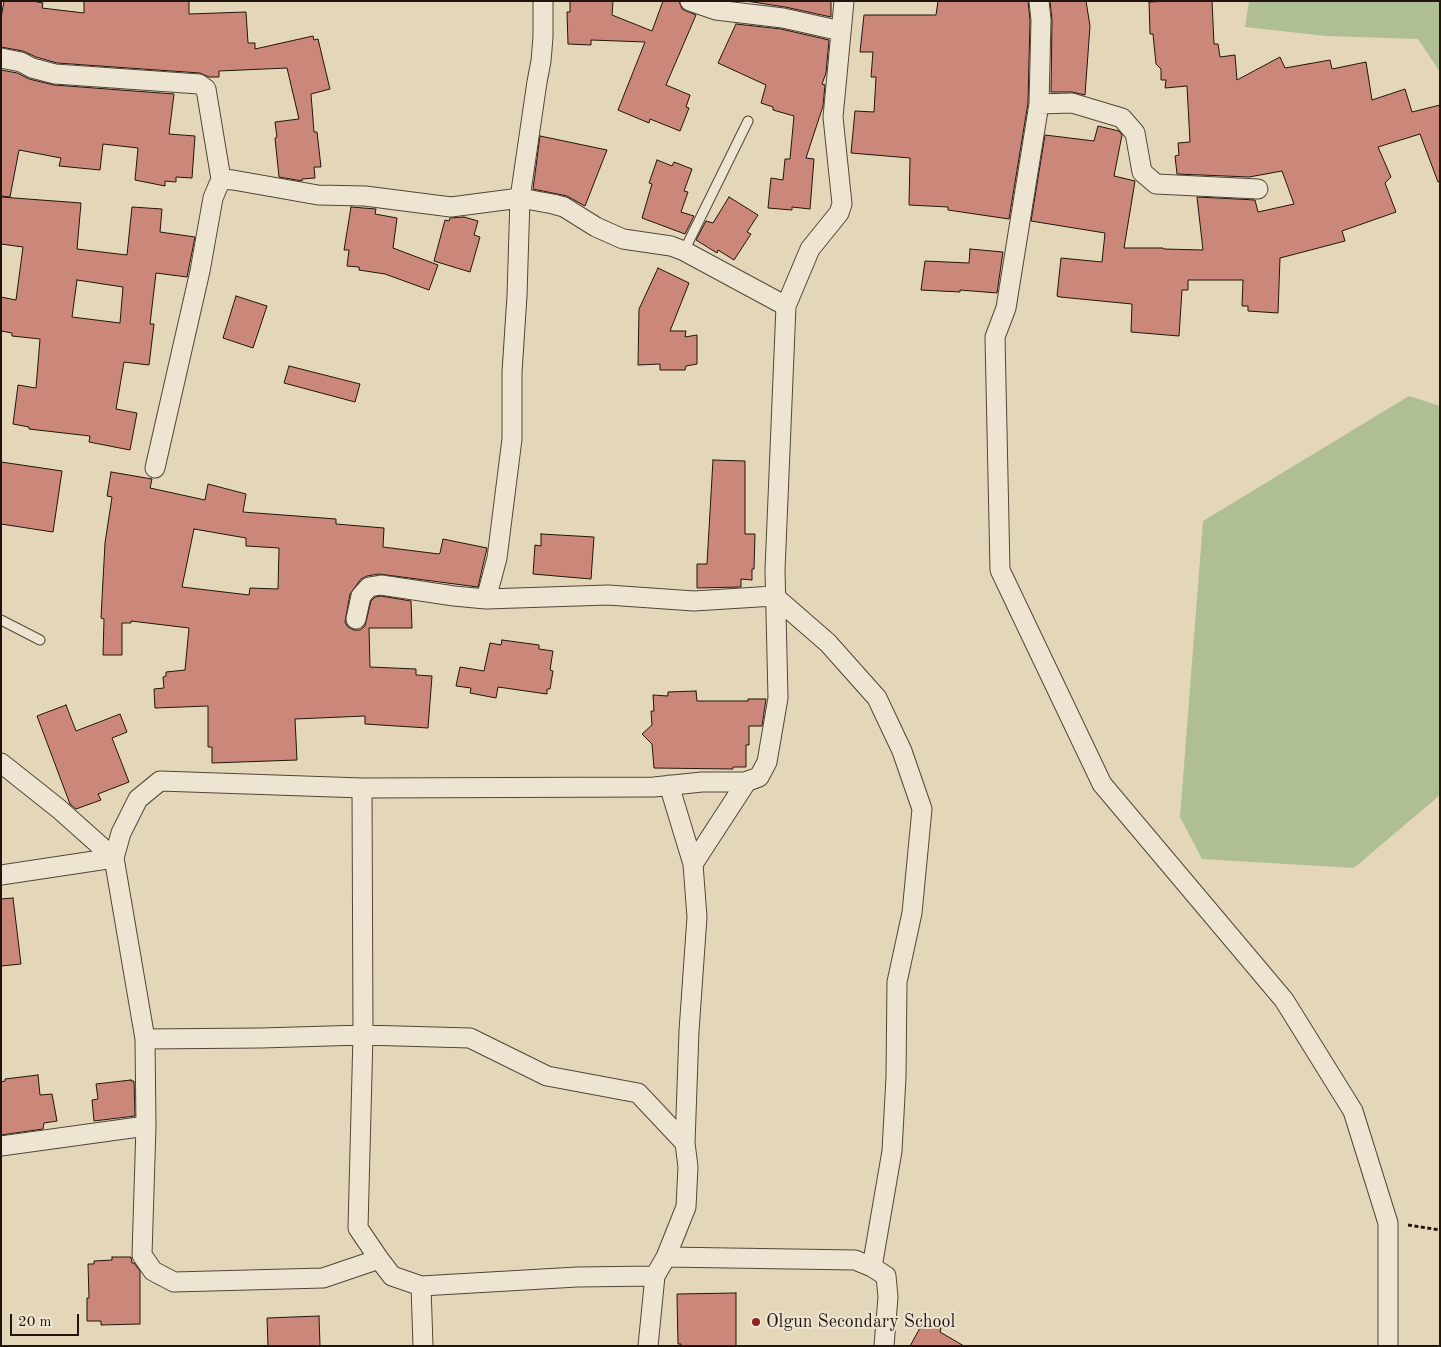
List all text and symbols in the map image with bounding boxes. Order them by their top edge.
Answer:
scale bar [12,1304,81,1336]
place label: Olgun Secondary School [766,1311,955,1333]
text: 20 m [18,1315,52,1330]
marker: Olgun Secondary School [750,1316,762,1328]

